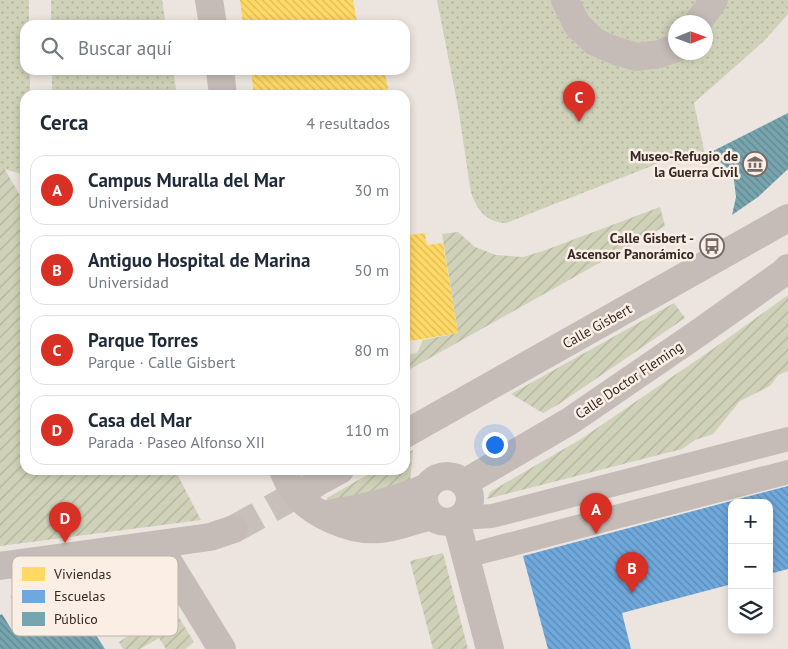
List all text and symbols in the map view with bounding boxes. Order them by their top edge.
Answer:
north arrow [668,15,713,60]
search box [20,20,410,75]
icon: search [38,34,66,62]
text: Buscar aquí [78,36,172,60]
pin: C [563,81,595,122]
text: Cerca [40,109,89,136]
text: 4 resultados [306,113,390,133]
place label: Museo-Refugio de la Guerra Civil [630,147,739,181]
museum icon: Museo-Refugio de la Guerra Civil [742,151,768,177]
text: Campus Muralla del Mar [88,168,285,192]
text: A [52,180,62,200]
text: 30 m [354,180,389,200]
text: Universidad [88,192,169,212]
place label: Calle Gisbert - Ascensor Panorámico [567,229,694,263]
bus stop icon: Calle Gisbert - Ascensor Panorámico [699,233,725,259]
text: Antiguo Hospital de Marina [88,248,310,272]
text: B [52,260,62,280]
text: 50 m [354,260,389,280]
text: Universidad [88,272,169,292]
street label: Calle Gisbert [559,299,635,352]
text: Parque Torres [88,328,198,352]
street label: Calle Doctor Fleming [572,337,686,423]
text: C [53,340,61,360]
text: 80 m [354,340,389,360]
text: Parque · Calle Gisbert [88,352,235,372]
text: Casa del Mar [88,408,192,432]
text: D [52,420,62,440]
text: 110 m [346,420,389,440]
text: Parada · Paseo Alfonso XII [88,432,265,452]
your location [482,432,508,458]
pin: A [580,493,612,534]
map controls [728,499,773,634]
button: + [728,499,773,544]
pin: D [49,502,81,543]
button: − [728,544,773,589]
pin: B [616,552,648,593]
legend [12,556,178,636]
text: Viviendas [53,565,111,583]
text: Escuelas [54,587,105,605]
button: layers [728,589,773,634]
text: Público [54,610,98,628]

